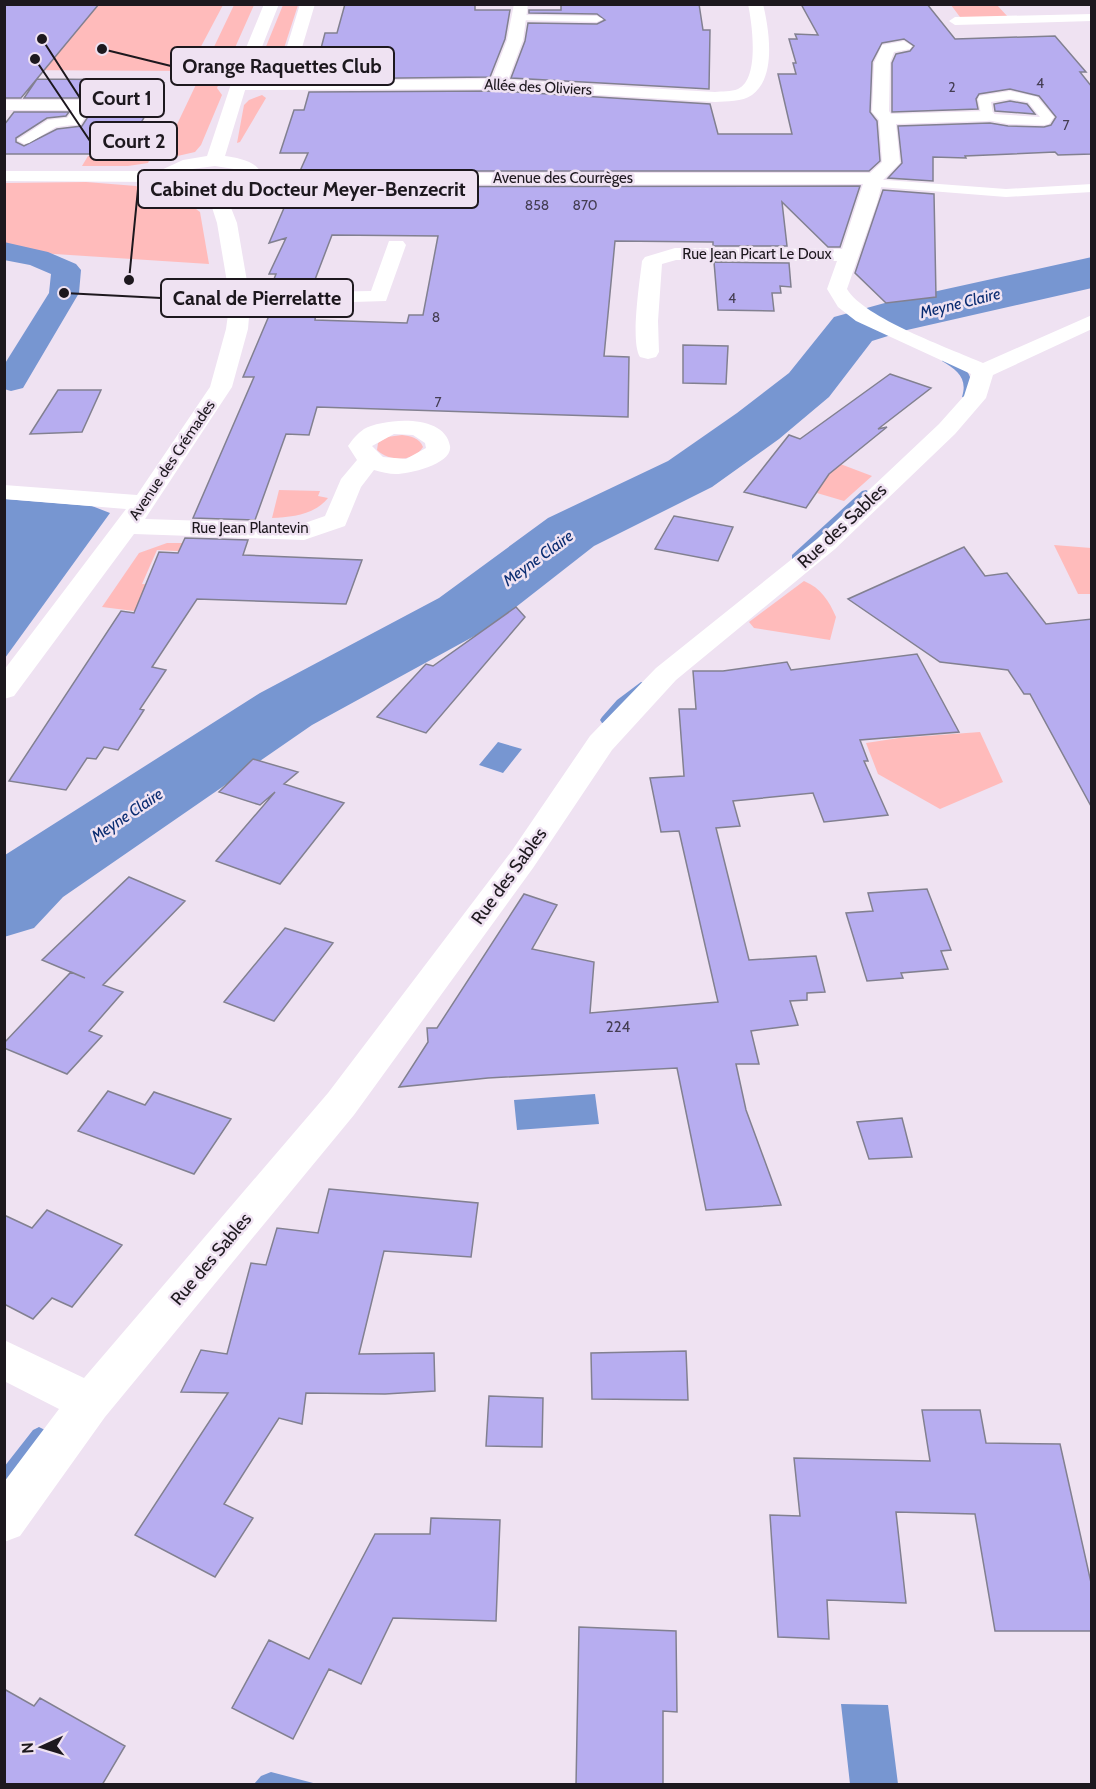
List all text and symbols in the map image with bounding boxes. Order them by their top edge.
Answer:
callout: Orange Raquettes Club [171,47,394,85]
text: Orange Raquettes Club [182,54,382,78]
house number: 4 [1036,74,1044,92]
street label: Allée des Oliviers [484,75,592,99]
house number: 2 [948,78,956,96]
callout: Court 1 [80,79,164,117]
text: Court 1 [92,86,152,110]
house number: 7 [1062,116,1070,134]
callout: Court 2 [90,122,177,160]
text: Court 2 [103,129,165,153]
street label: Avenue des Courrèges [493,169,633,187]
callout: Cabinet du Docteur Meyer-Benzecrit [138,170,478,208]
text: Cabinet du Docteur Meyer-Benzecrit [150,177,466,201]
house number: 858 [525,196,549,214]
house number: 870 [572,196,598,214]
street label: Rue Jean Picart Le Doux [682,245,832,263]
callout: Canal de Pierrelatte [161,279,353,317]
water label: Meyne Claire [917,284,1002,322]
text: Canal de Pierrelatte [173,286,341,310]
house number: 4 [728,289,736,307]
house number: 8 [432,308,440,326]
house number: 7 [434,393,442,411]
street label: Avenue des Crémades [125,397,219,523]
street label: Rue des Sables [793,479,891,573]
street label: Rue Jean Plantevin [191,519,309,537]
water label: Meyne Claire [498,526,577,590]
water label: Meyne Claire [87,784,166,846]
street label: Rue des Sables [467,823,551,929]
house number: 224 [606,1018,631,1036]
street label: Rue des Sables [166,1208,256,1310]
north arrow [12,1717,72,1777]
text: N [18,1742,37,1754]

